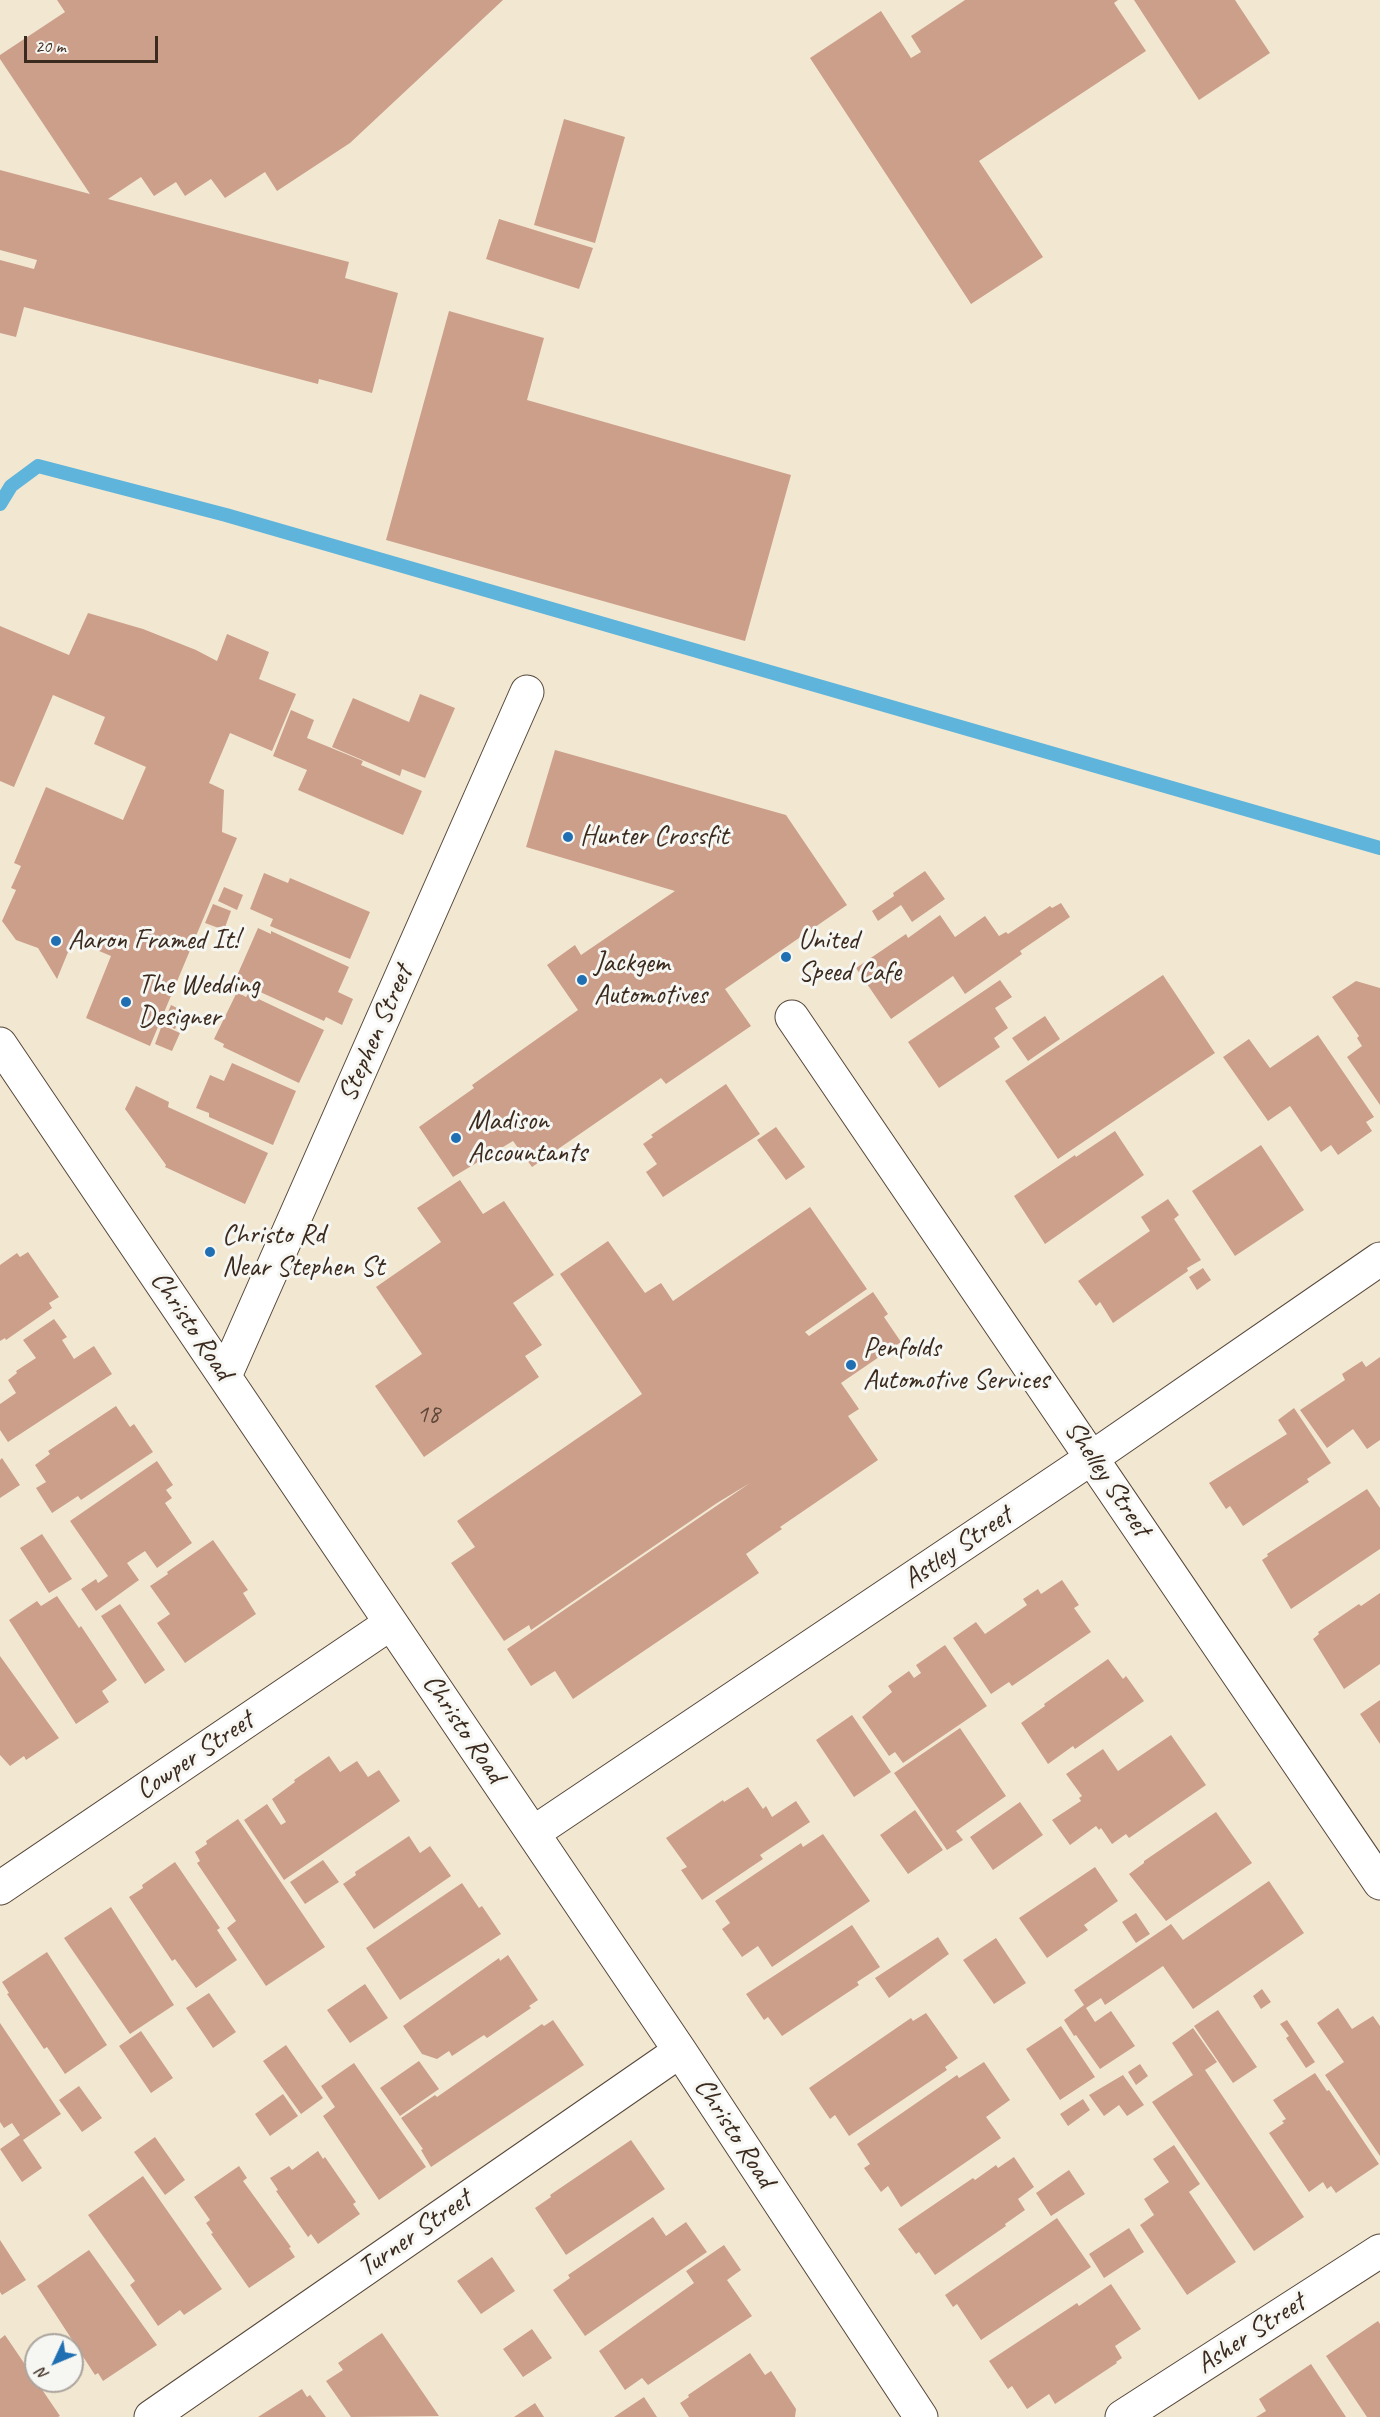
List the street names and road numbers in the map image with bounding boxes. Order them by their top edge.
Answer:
street label: Stephen Street [331,961,421,1107]
street label: Christo Road [142,1265,240,1387]
street label: Shelley Street [1056,1415,1158,1543]
street label: Astley Street [897,1499,1019,1597]
street label: Christo Road [414,1668,512,1790]
street label: Cowper Street [130,1704,260,1808]
street label: Christo Road [686,2072,782,2194]
street label: Turner Street [352,2183,478,2285]
street label: Asher Street [1190,2286,1312,2382]

